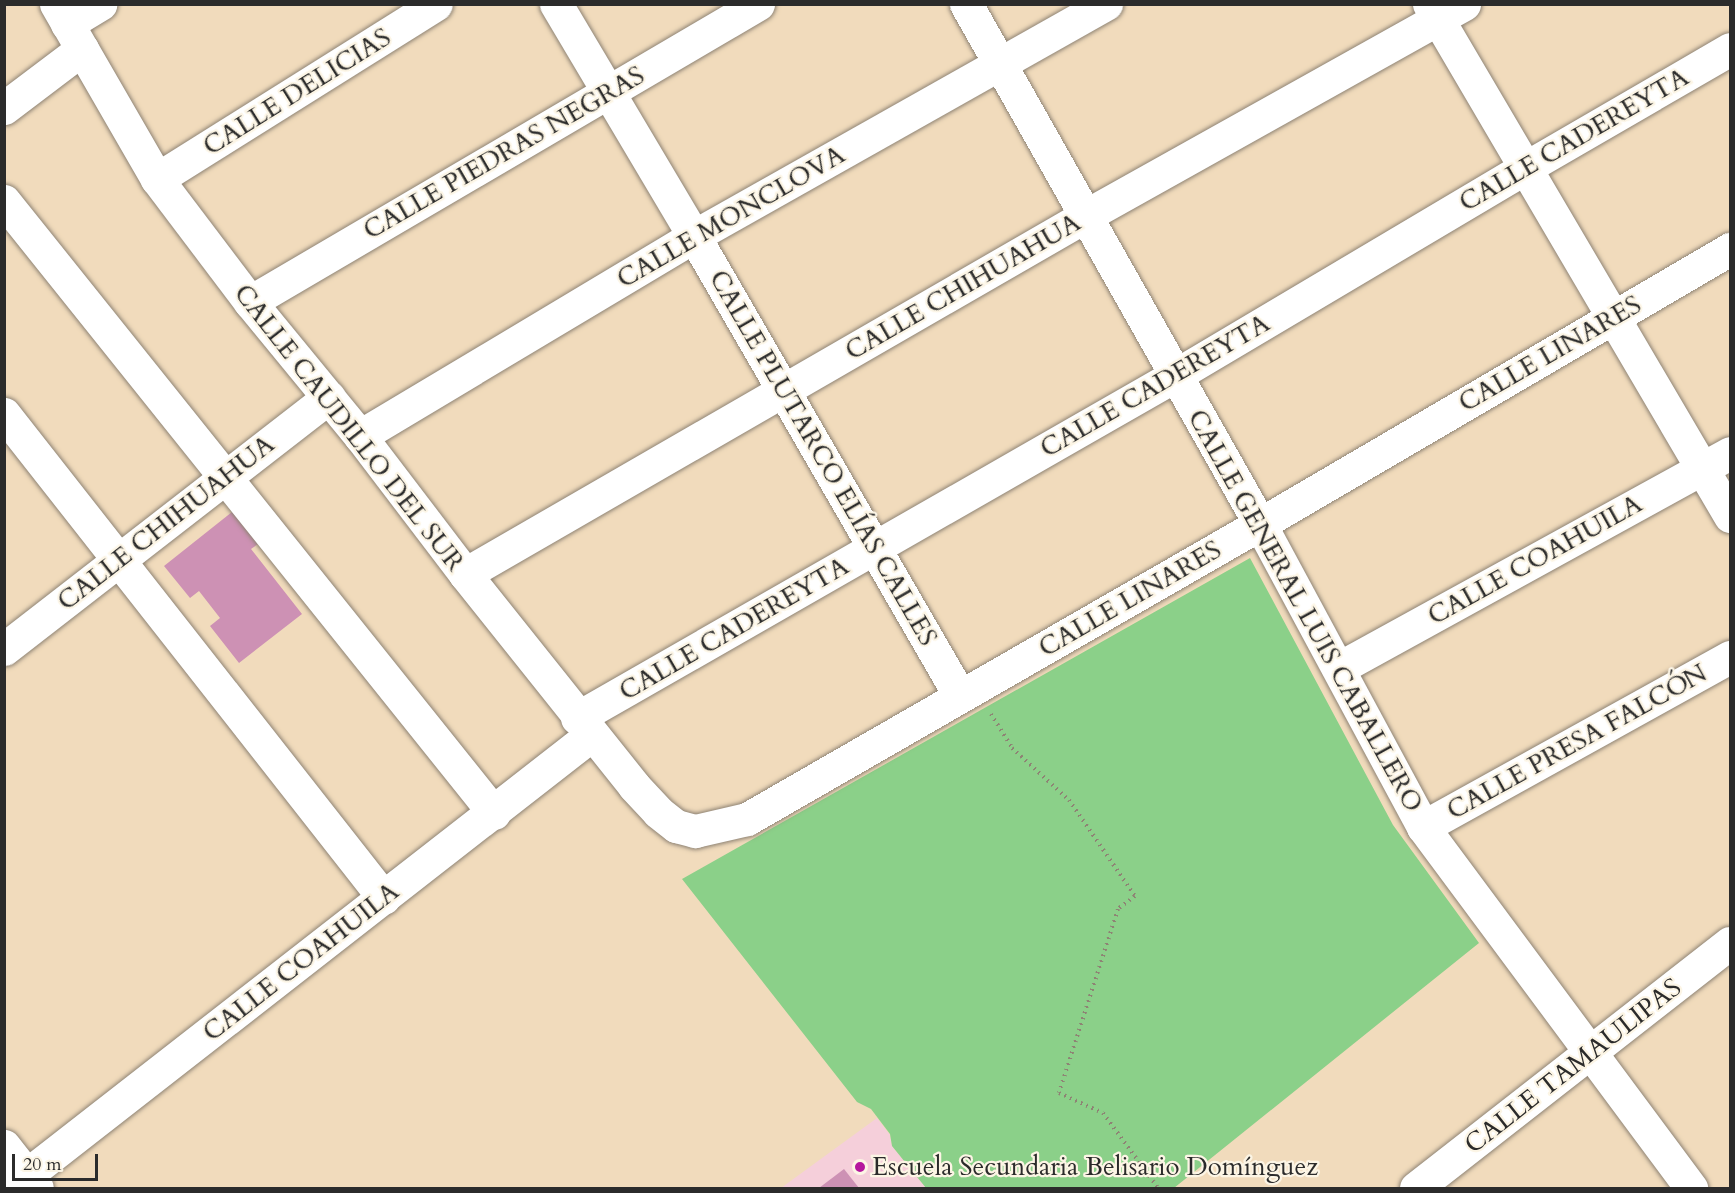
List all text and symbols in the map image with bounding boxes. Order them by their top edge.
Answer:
street label: CALLE DELICIAS [198,22,396,162]
street label: CALLE PIEDRAS NEGRAS [358,60,650,246]
street label: CALLE CADEREYTA [1454,62,1694,218]
street label: CALLE MONCLOVA [612,139,850,295]
street label: CALLE CHIHUAHUA [840,207,1086,367]
street label: CALLE PLUTARCO ELÍAS CALLES [702,265,944,651]
street label: CALLE CAUDILLO DEL SUR [227,278,471,578]
street label: CALLE LINARES [1453,289,1647,419]
street label: CALLE CADEREYTA [1035,308,1275,464]
street label: CALLE GENERAL LUIS CABALLERO [1181,404,1429,818]
street label: CALLE CHIHUAHUA [51,429,281,617]
street label: CALLE COAHUILA [1423,488,1647,632]
street label: CALLE LINARES [1033,534,1227,664]
street label: CALLE CADEREYTA [614,551,854,707]
street label: CALLE PRESA FALCÓN [1442,658,1712,826]
street label: CALLE COAHUILA [197,876,405,1048]
street label: CALLE TAMAULIPAS [1459,972,1687,1160]
scale bar [15,1142,100,1180]
place label: Escuela Secundaria Belisario Domínguez [872,1151,1318,1183]
text: 20 m [23,1152,62,1177]
marker: Escuela Secundaria Belisario Domínguez [853,1160,867,1174]

